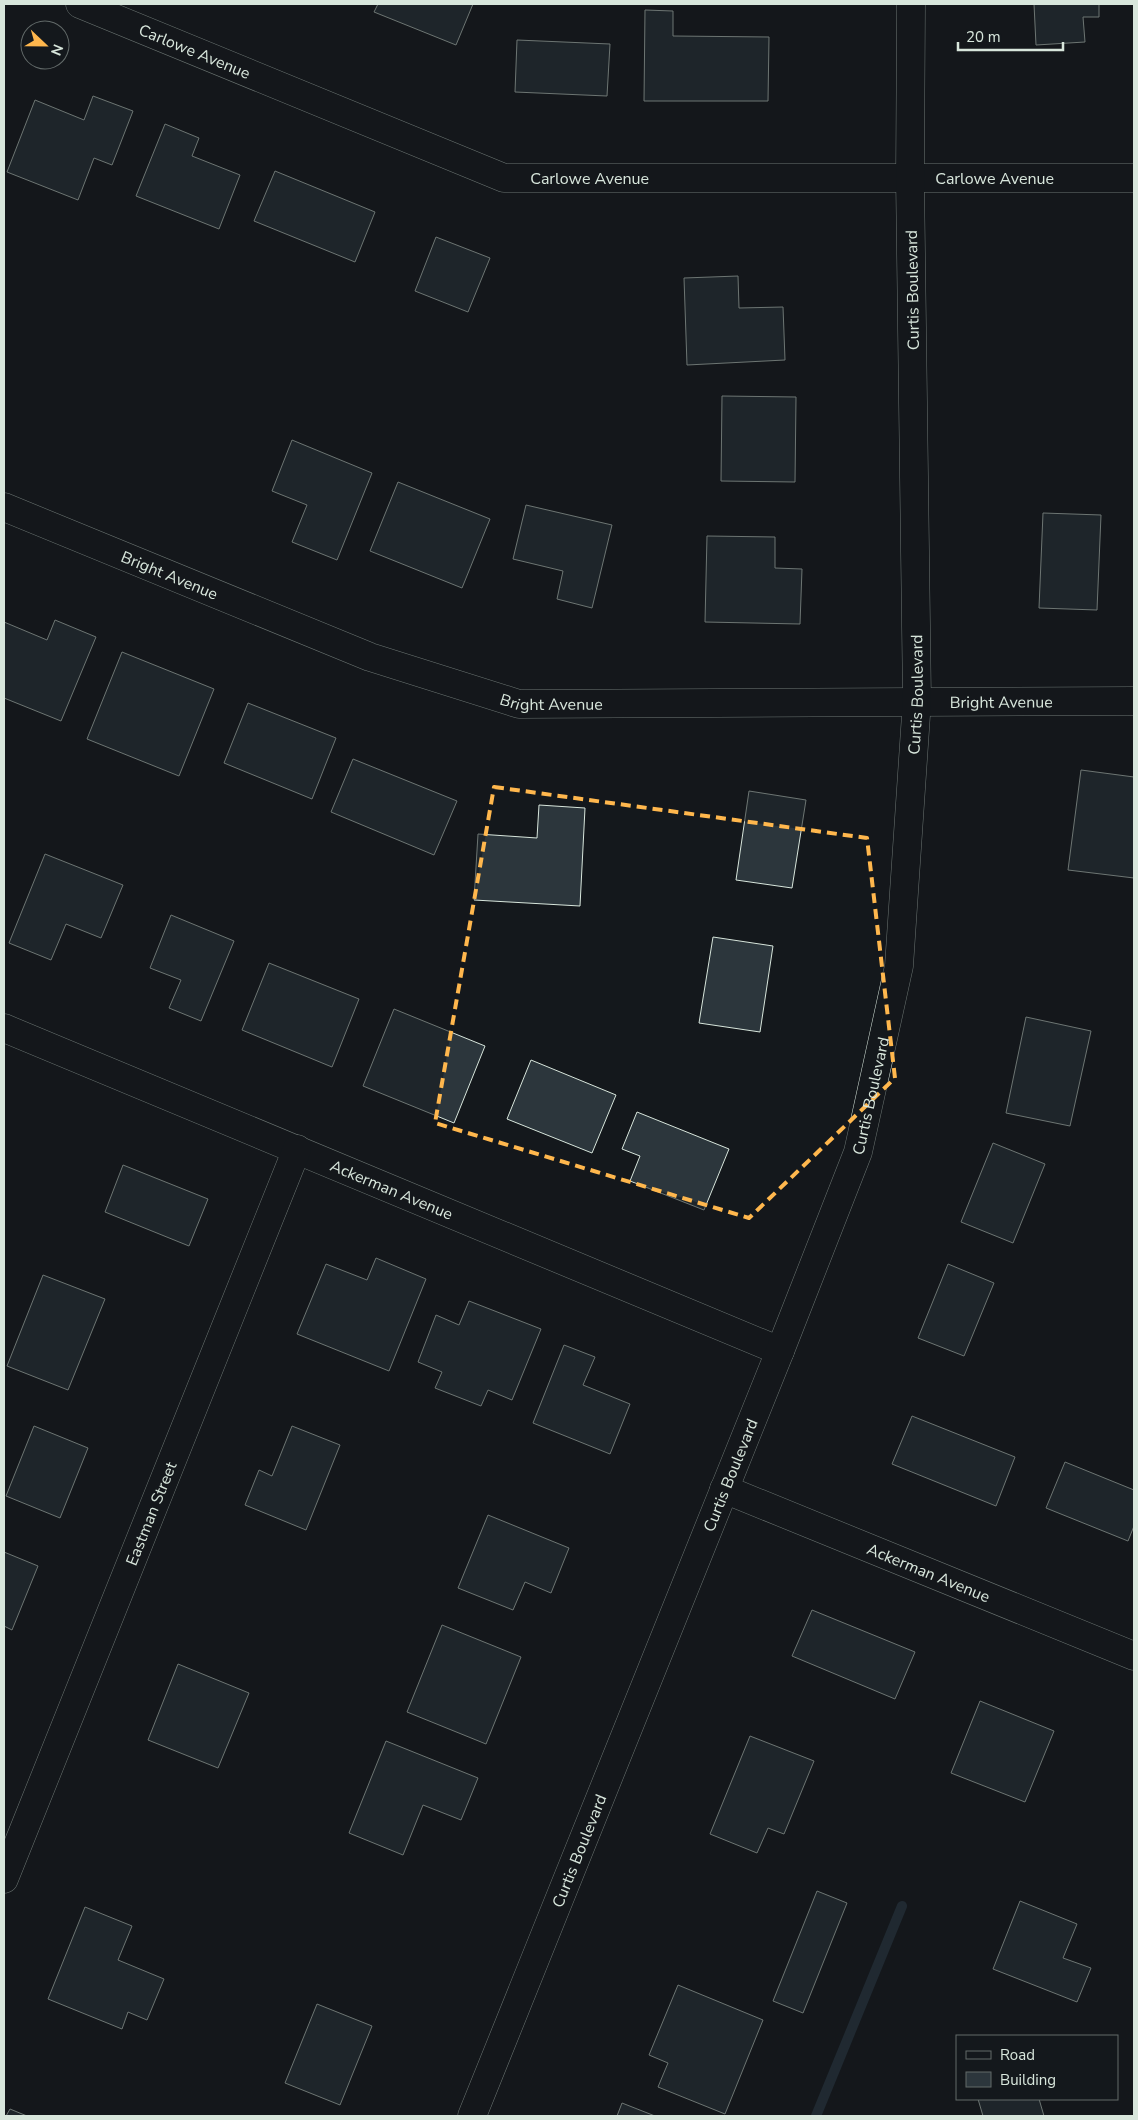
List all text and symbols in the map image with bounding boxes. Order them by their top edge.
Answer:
street label: Carlowe Avenue [135,19,253,85]
north arrow [20,20,70,70]
scale bar [958,20,1063,52]
text: 20 m [966,27,1001,47]
text: N [46,41,67,58]
street label: Carlowe Avenue [530,168,649,190]
street label: Carlowe Avenue [935,168,1054,190]
street label: Curtis Boulevard [901,230,925,350]
street label: Bright Avenue [117,546,221,606]
street label: Curtis Boulevard [903,634,929,755]
street label: Bright Avenue [497,689,603,716]
street label: Bright Avenue [950,691,1053,714]
street label: Curtis Boulevard [848,1035,895,1157]
street label: Ackerman Avenue [327,1155,456,1226]
street label: Curtis Boulevard [698,1416,764,1535]
street label: Eastman Street [121,1458,183,1569]
street label: Ackerman Avenue [863,1538,993,1608]
street label: Curtis Boulevard [547,1791,612,1911]
legend [956,2035,1118,2100]
text: Road [1000,2045,1035,2065]
text: Building [1000,2070,1056,2090]

